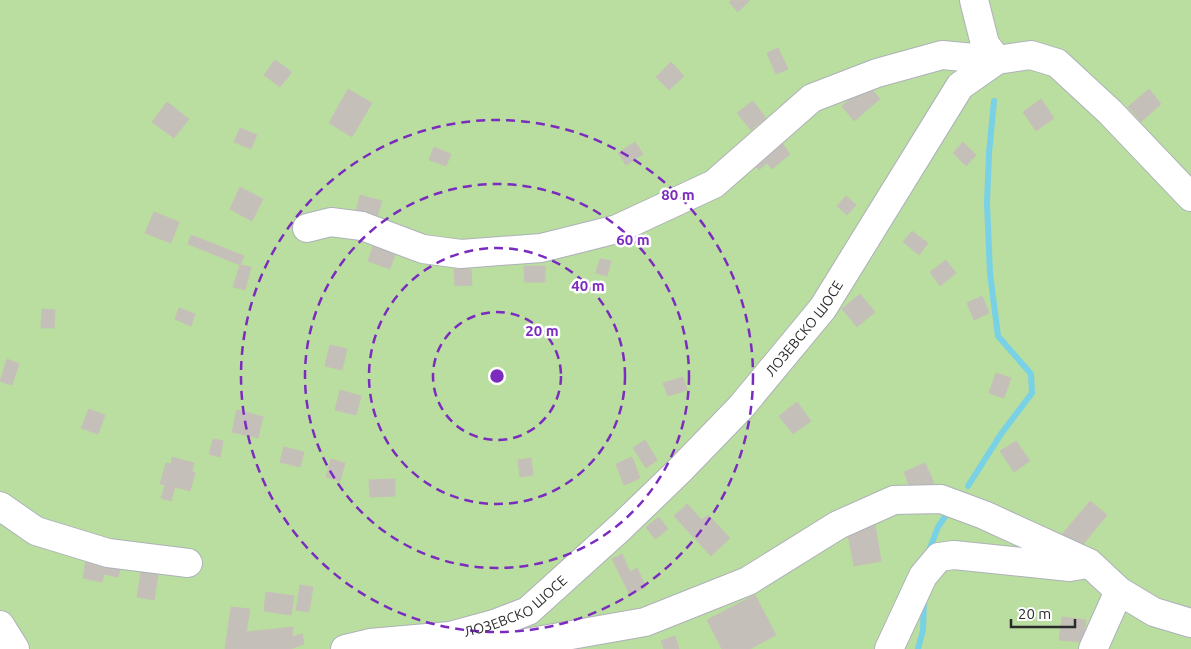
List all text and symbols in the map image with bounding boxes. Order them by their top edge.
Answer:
text: 80 m [661,186,695,203]
text: 60 m [616,231,650,248]
text: 40 m [571,277,605,294]
street label: ЛОЗЕВСКО ШОСЕ [762,278,846,379]
text: 20 m [525,322,559,339]
centre of rings [488,367,506,385]
street label: ЛОЗЕВСКО ШОСЕ [462,572,570,640]
scale bar [1011,596,1075,628]
text: 20 m [1018,605,1051,622]

